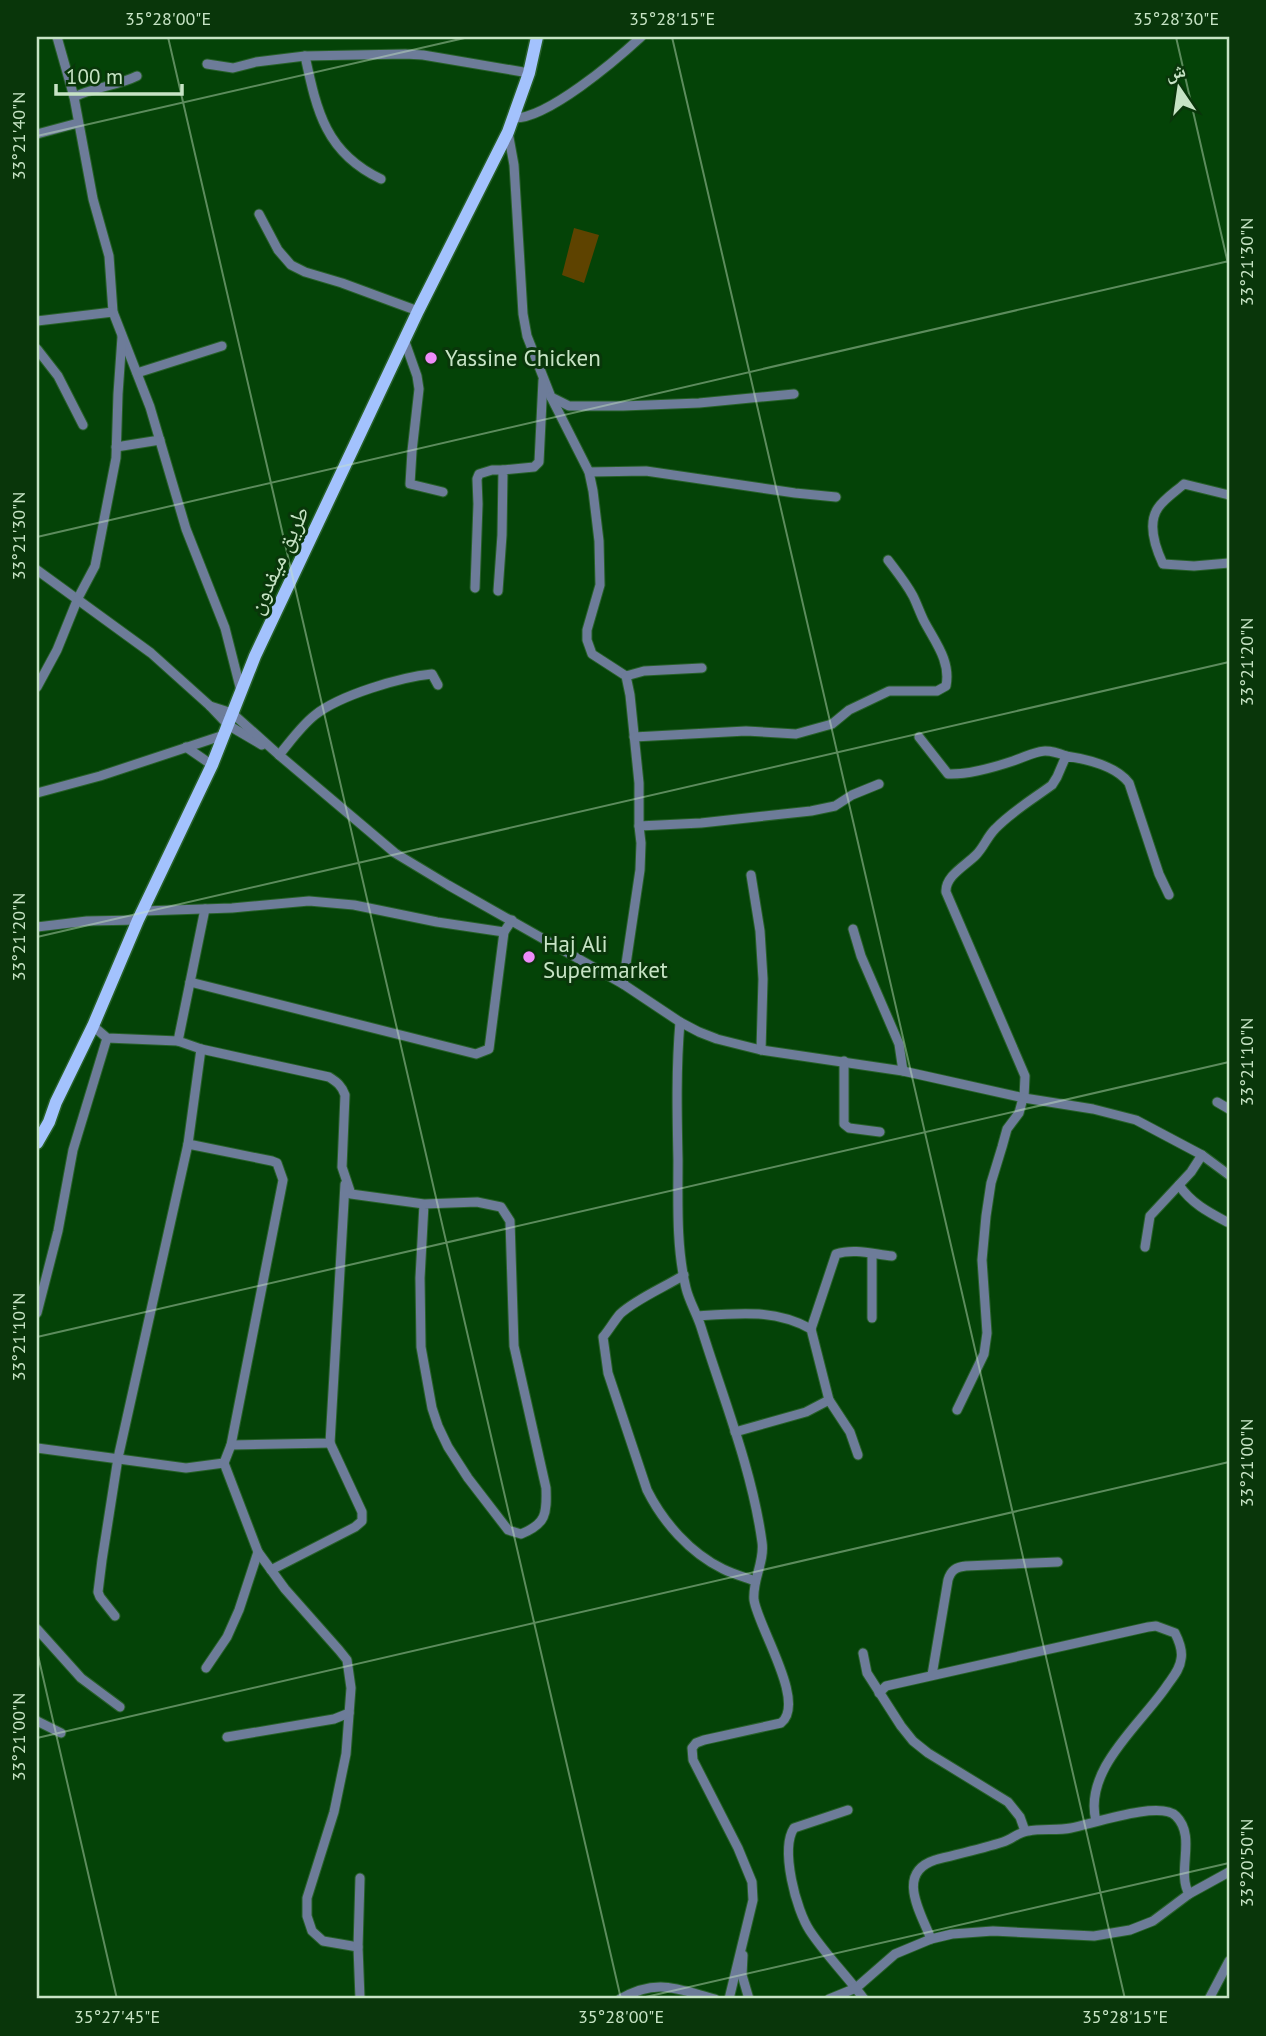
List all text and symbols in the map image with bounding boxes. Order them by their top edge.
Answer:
text: 35°28'00"E [125,7,211,30]
text: 35°28'15"E [629,7,715,30]
text: 35°28'30"E [1133,7,1219,30]
scale bar [56,52,182,96]
north arrow [1144,52,1214,122]
text: ش [1163,57,1188,85]
text: 100 m [66,63,123,90]
text: 33°21'40"N [7,92,30,180]
text: 33°21'30"N [1235,218,1258,306]
place label: Yassine Chicken [445,343,601,372]
marker: Yassine Chicken [423,350,439,366]
text: 33°21'30"N [7,492,30,580]
street label: طريق ميفدون [240,501,315,619]
text: 33°21'20"N [1235,618,1258,706]
text: 33°21'20"N [7,893,30,981]
place label: Haj Ali Supermarket [543,929,668,984]
marker: Haj Ali Supermarket [521,949,537,965]
text: 33°21'10"N [1235,1018,1258,1106]
text: 33°21'10"N [7,1293,30,1381]
text: 33°21'00"N [1235,1419,1258,1507]
text: 33°21'00"N [7,1693,30,1781]
text: 33°20'50"N [1235,1819,1258,1907]
text: 35°27'45"E [74,2005,160,2028]
text: 35°28'00"E [578,2005,664,2028]
text: 35°28'15"E [1082,2005,1168,2028]

